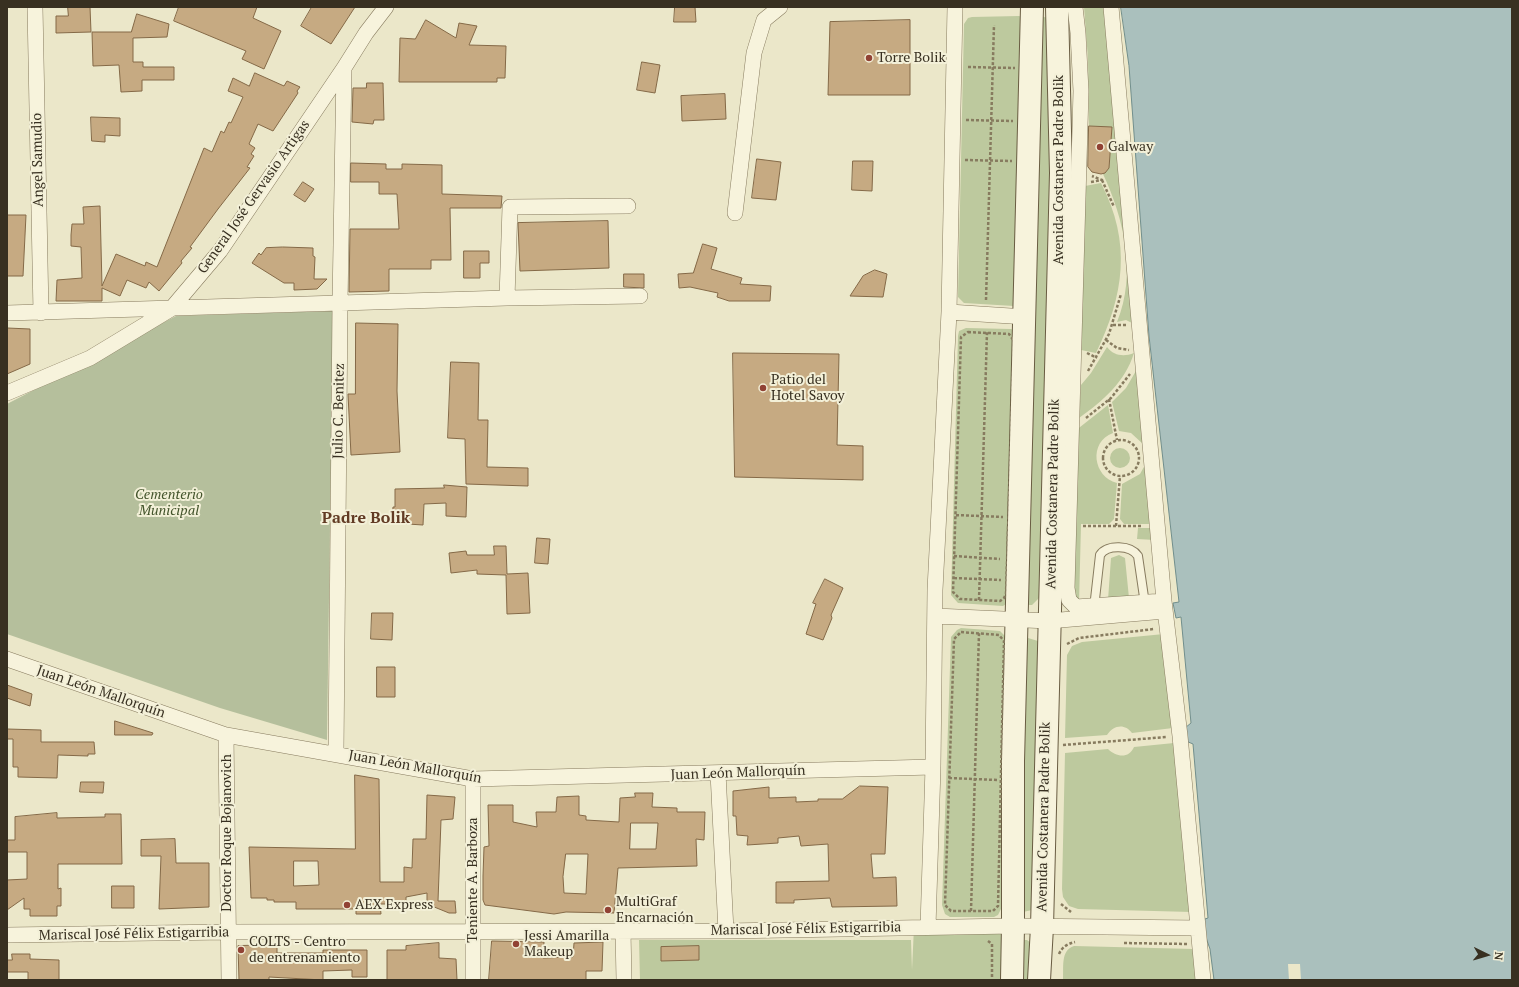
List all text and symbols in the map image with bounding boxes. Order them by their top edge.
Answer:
place label: Torre Bolik [877,50,946,66]
marker: Torre Bolik [864,53,874,63]
street label: Avenida Costanera Padre Bolik [1051,75,1067,265]
street label: Angel Samudio [29,113,47,207]
street label: General José Gervasio Artigas [194,117,314,277]
place label: Galway [1108,139,1153,155]
marker: Galway [1095,142,1105,152]
street label: Julio C. Benitez [330,363,348,459]
place label: Patio del Hotel Savoy [771,372,845,404]
marker: Patio del Hotel Savoy [758,383,768,393]
street label: Avenida Costanera Padre Bolik [1043,399,1063,589]
park label: Cementerio Municipal [135,487,203,520]
district label: Padre Bolik [322,508,410,528]
street label: Juan León Mallorquín [35,662,167,722]
street label: Avenida Costanera Padre Bolik [1034,722,1054,912]
street label: Juan León Mallorquín [347,747,483,787]
street label: Doctor Roque Bojanovich [219,754,235,912]
street label: Juan León Mallorquín [670,762,806,784]
street label: Teniente A. Barboza [465,817,481,943]
place label: MultiGraf Encarnación [616,894,694,926]
place label: AEX Express [355,897,433,913]
marker: AEX Express [342,900,352,910]
marker: MultiGraf Encarnación [603,905,613,915]
street label: Mariscal José Félix Estigarribia [710,919,902,939]
street label: Mariscal José Félix Estigarribia [38,924,230,944]
place label: Jessi Amarilla Makeup [524,928,609,960]
place label: COLTS - Centro de entrenamiento [249,934,360,966]
north arrow [1467,935,1507,975]
marker: Jessi Amarilla Makeup [511,939,521,949]
marker: COLTS - Centro de entrenamiento [236,945,246,955]
text: N [1492,951,1506,961]

